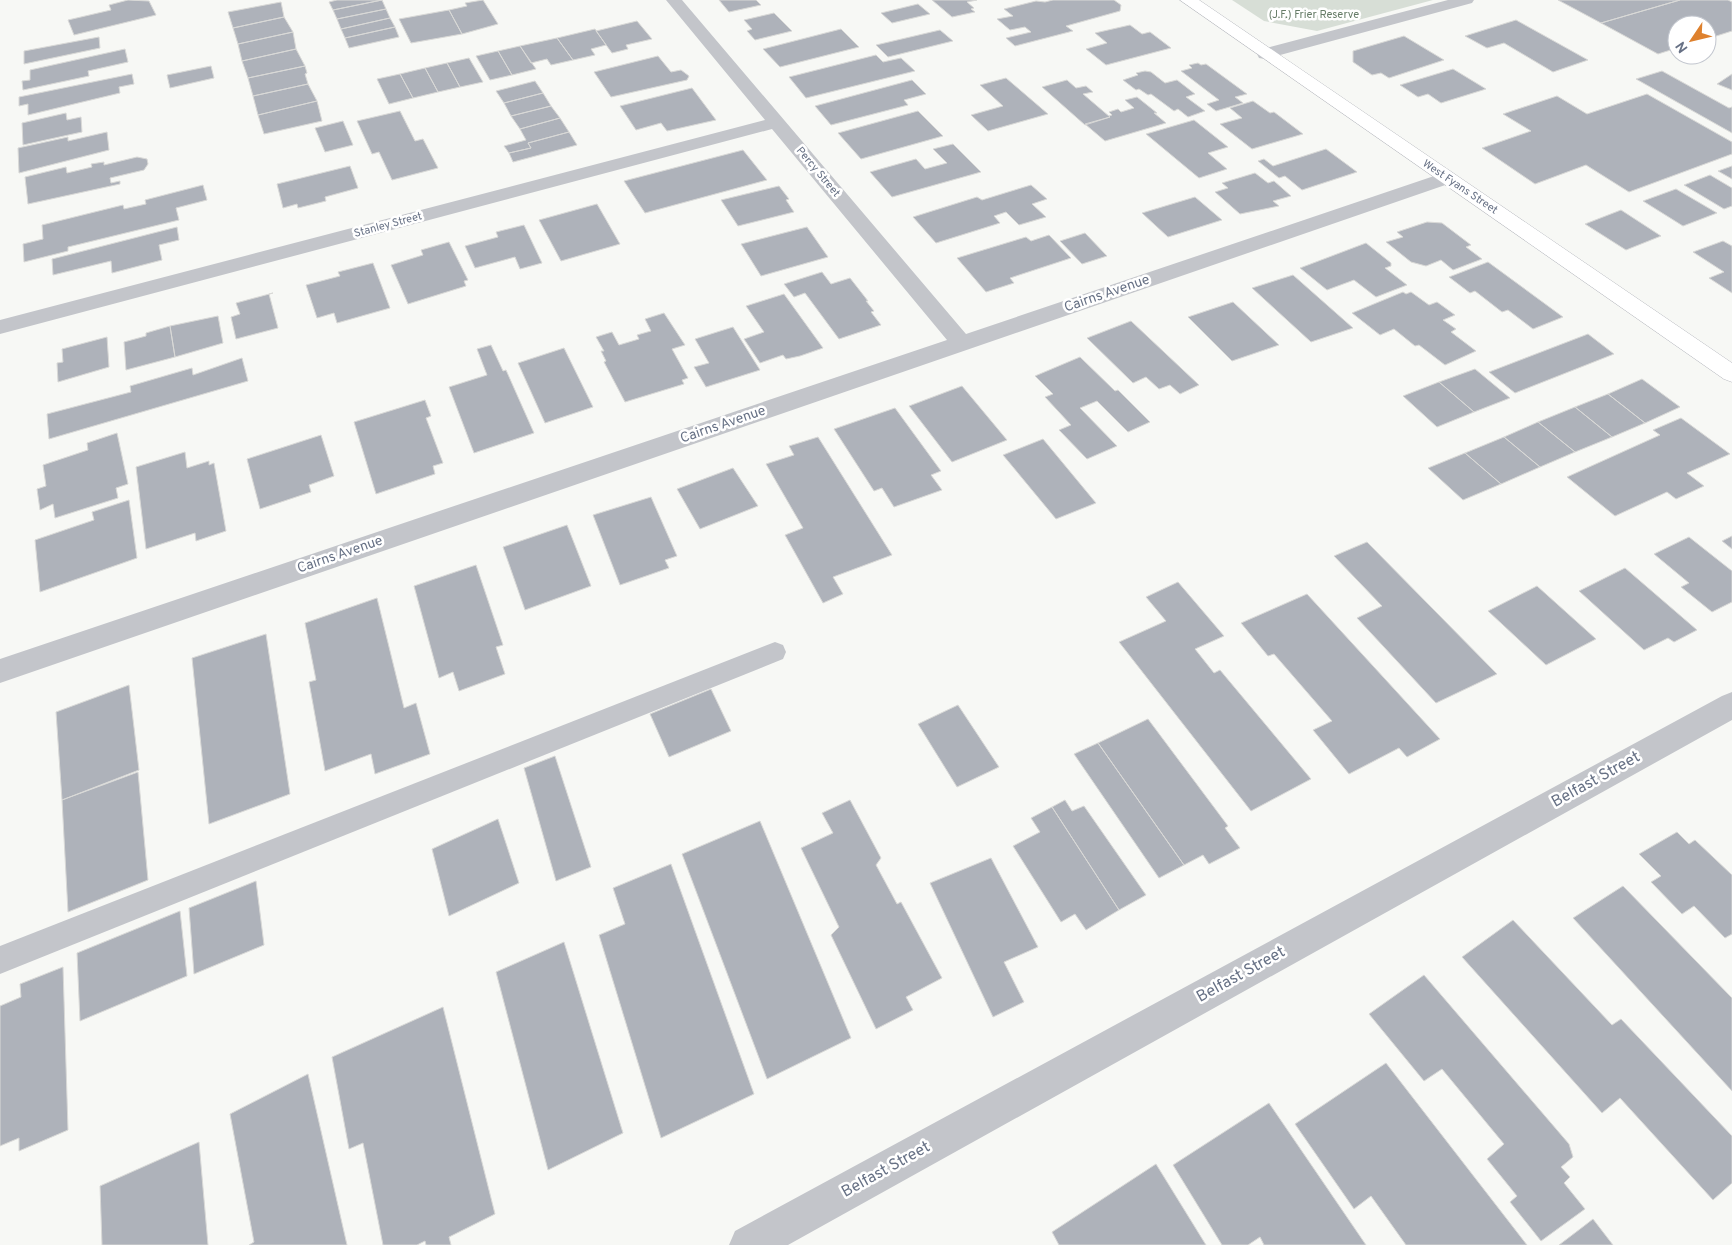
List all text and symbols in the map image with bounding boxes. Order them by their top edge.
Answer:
park label: (J.F.) Frier Reserve [1269,8,1359,22]
north arrow [1667,15,1717,65]
text: N [1673,38,1692,56]
street label: Percy Street [793,144,843,200]
street label: West Fyans Street [1420,157,1500,217]
street label: Stanley Street [352,209,424,241]
street label: Cairns Avenue [1062,271,1152,317]
street label: Cairns Avenue [678,402,768,448]
street label: Cairns Avenue [295,532,385,578]
street label: Belfast Street [1548,747,1644,813]
street label: Belfast Street [1193,942,1289,1008]
street label: Belfast Street [838,1137,934,1203]

